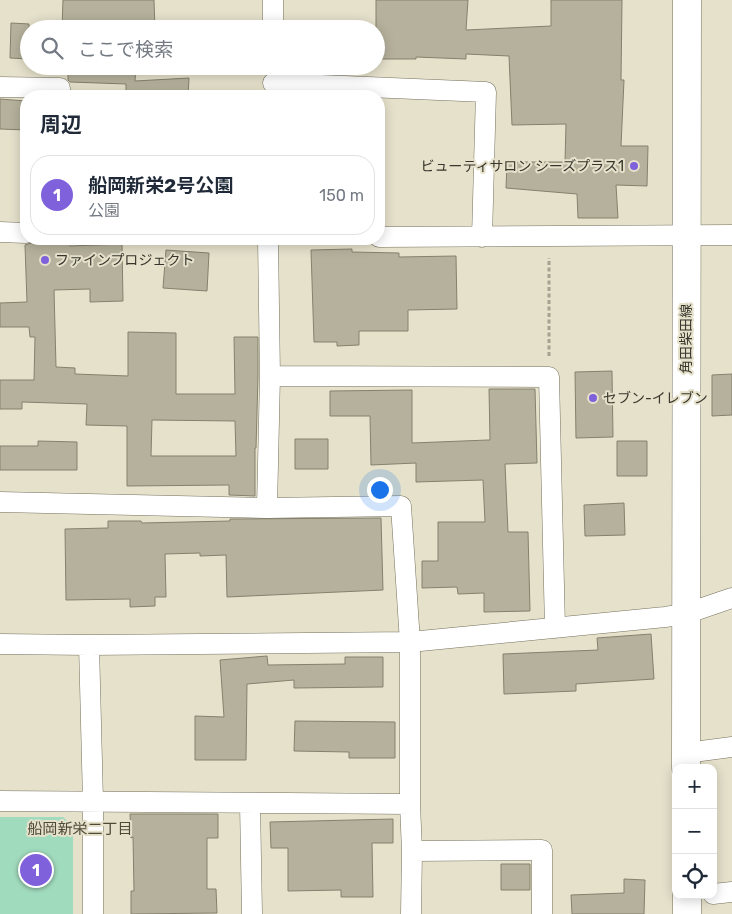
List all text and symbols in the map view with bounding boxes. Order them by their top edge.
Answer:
search box [20,20,385,75]
icon: search [38,34,66,62]
text: ここで検索 [78,38,173,61]
text: 周辺 [40,112,82,137]
place label: ビューティサロン シーズプラス1 [420,158,624,175]
marker: ビューティサロン シーズプラス1 [628,160,640,172]
text: 船岡新栄2号公園 [88,174,233,197]
text: 1 [53,186,61,205]
text: 150 m [319,186,364,205]
text: 公園 [88,201,120,220]
place label: ファインプロジェクト [55,252,195,269]
marker: ファインプロジェクト [39,254,51,266]
street label: 角田柴田線 [678,304,695,374]
place label: セブン-イレブン [603,390,708,407]
marker: セブン-イレブン [587,392,599,404]
your location [367,477,393,503]
map controls [672,764,717,899]
button: + [672,764,717,809]
button: − [672,809,717,854]
district label: 船岡新栄二丁目 [27,820,133,838]
pin: 1 [20,851,52,889]
button: locate [672,854,717,899]

